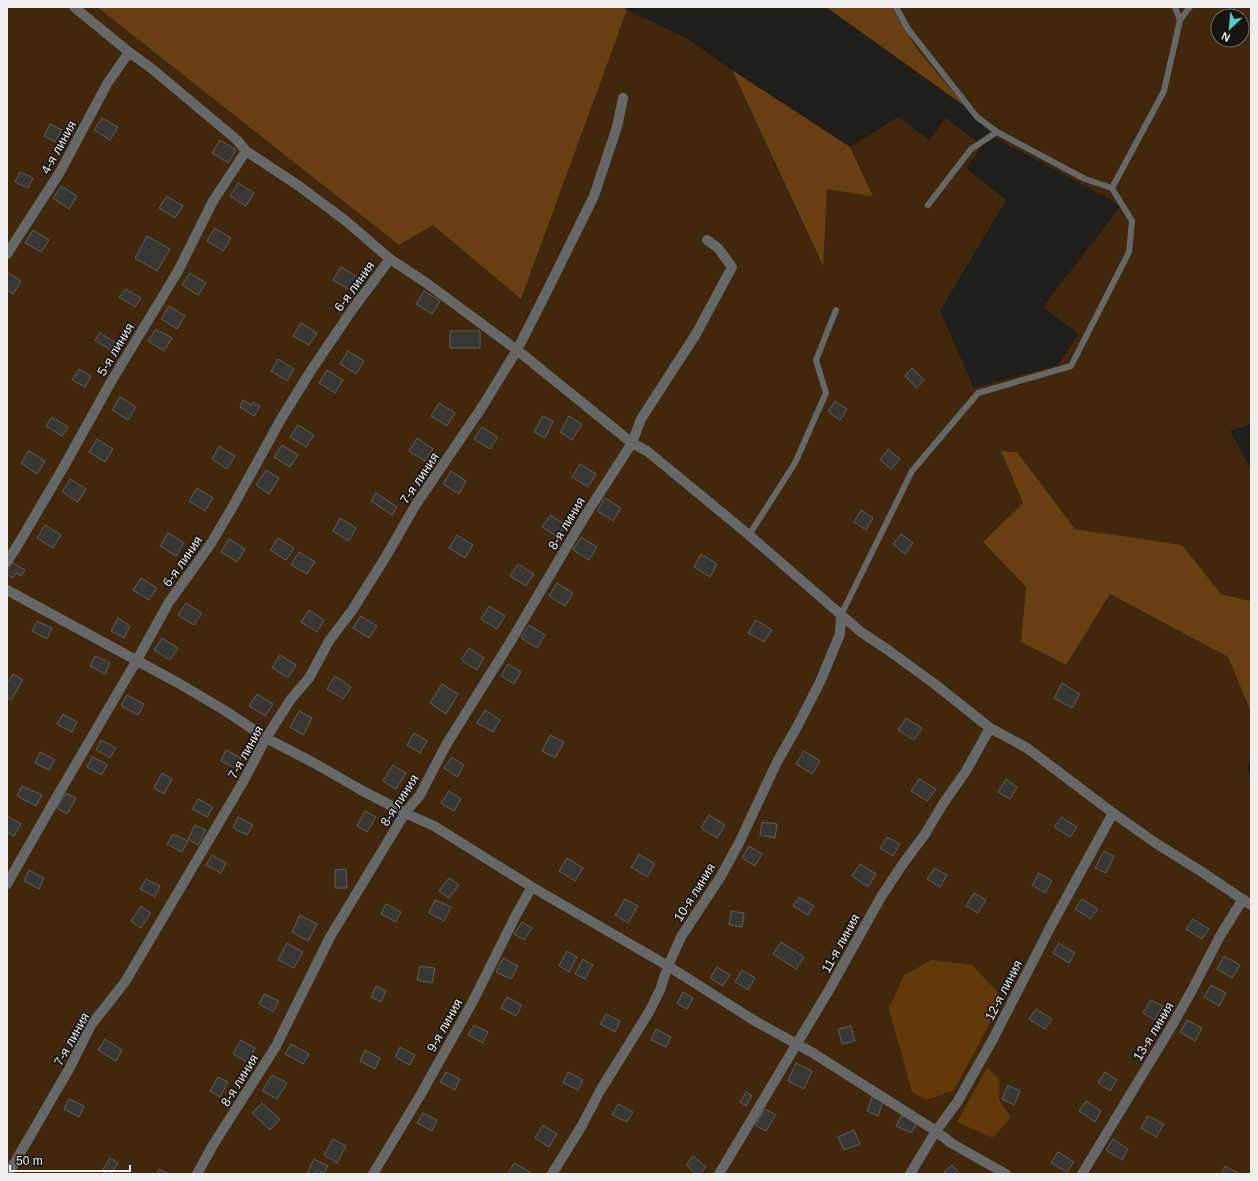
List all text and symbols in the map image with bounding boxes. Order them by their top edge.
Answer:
north arrow [1210,8,1250,48]
text: N [1219,30,1232,44]
street label: 4-я линия [38,118,79,176]
street label: 6-я линия [331,258,378,314]
street label: 5-я линия [94,320,137,378]
street label: 7-я линия [397,450,442,507]
street label: 8-я линия [545,494,588,552]
street label: 6-я линия [159,533,205,590]
street label: 7-я линия [225,723,266,781]
street label: 8-я линия [377,772,422,829]
street label: 10-я линия [671,860,718,924]
street label: 11-я линия [818,911,863,975]
street label: 12-я линия [982,958,1025,1023]
street label: 9-я линия [424,996,465,1054]
street label: 13-я линия [1130,999,1177,1063]
street label: 7-я линия [51,1010,92,1068]
street label: 8-я линия [218,1051,261,1109]
scale bar [10,1147,130,1173]
text: 50 m [16,1154,43,1168]

